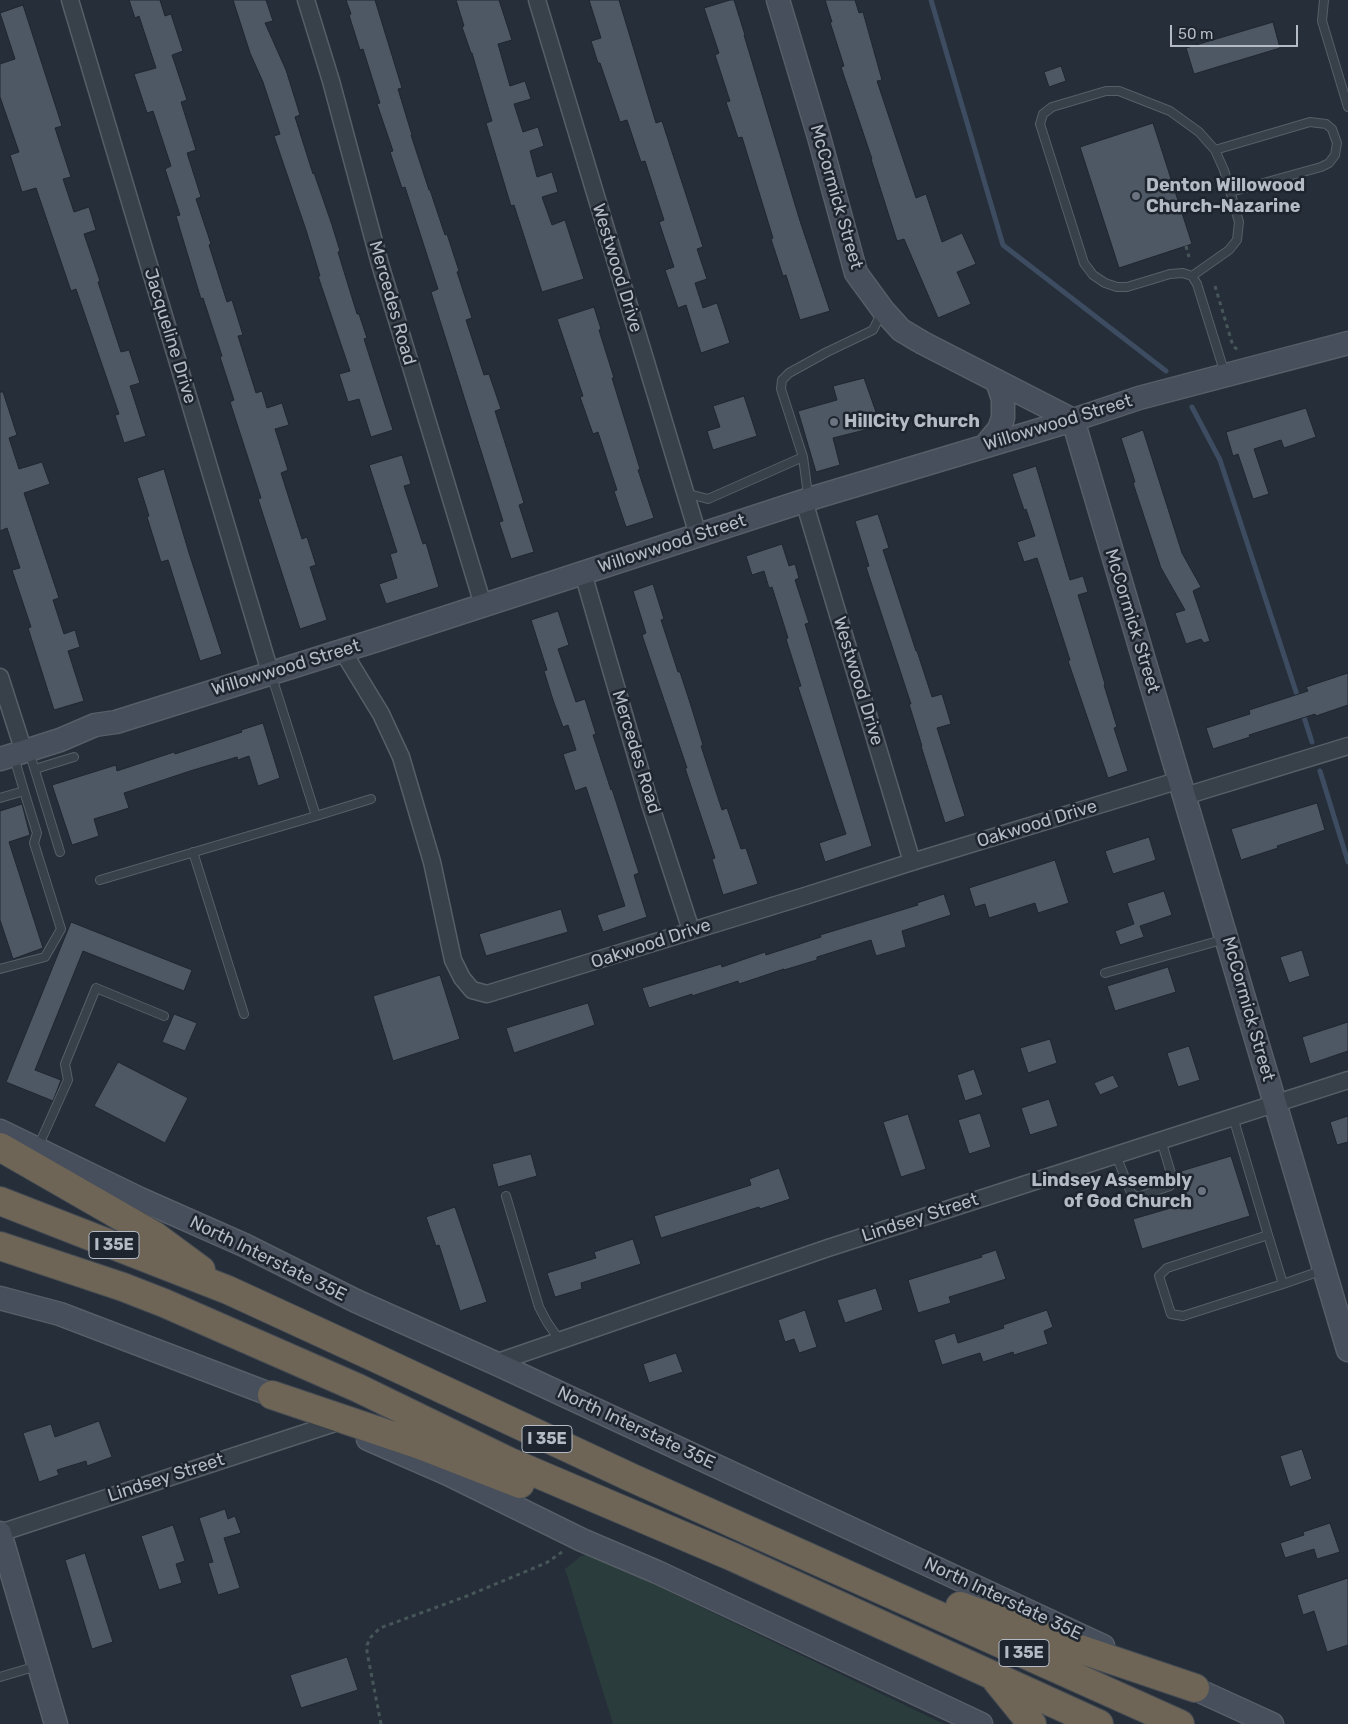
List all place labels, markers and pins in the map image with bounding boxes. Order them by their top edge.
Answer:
place label: Denton Willowood Church-Nazarine [1146,175,1305,218]
marker: Denton Willowood Church-Nazarine [1130,190,1142,202]
place label: HillCity Church [844,411,980,433]
marker: HillCity Church [828,416,840,428]
place label: Lindsey Assembly of God Church [1031,1170,1192,1212]
marker: Lindsey Assembly of God Church [1196,1185,1208,1197]

